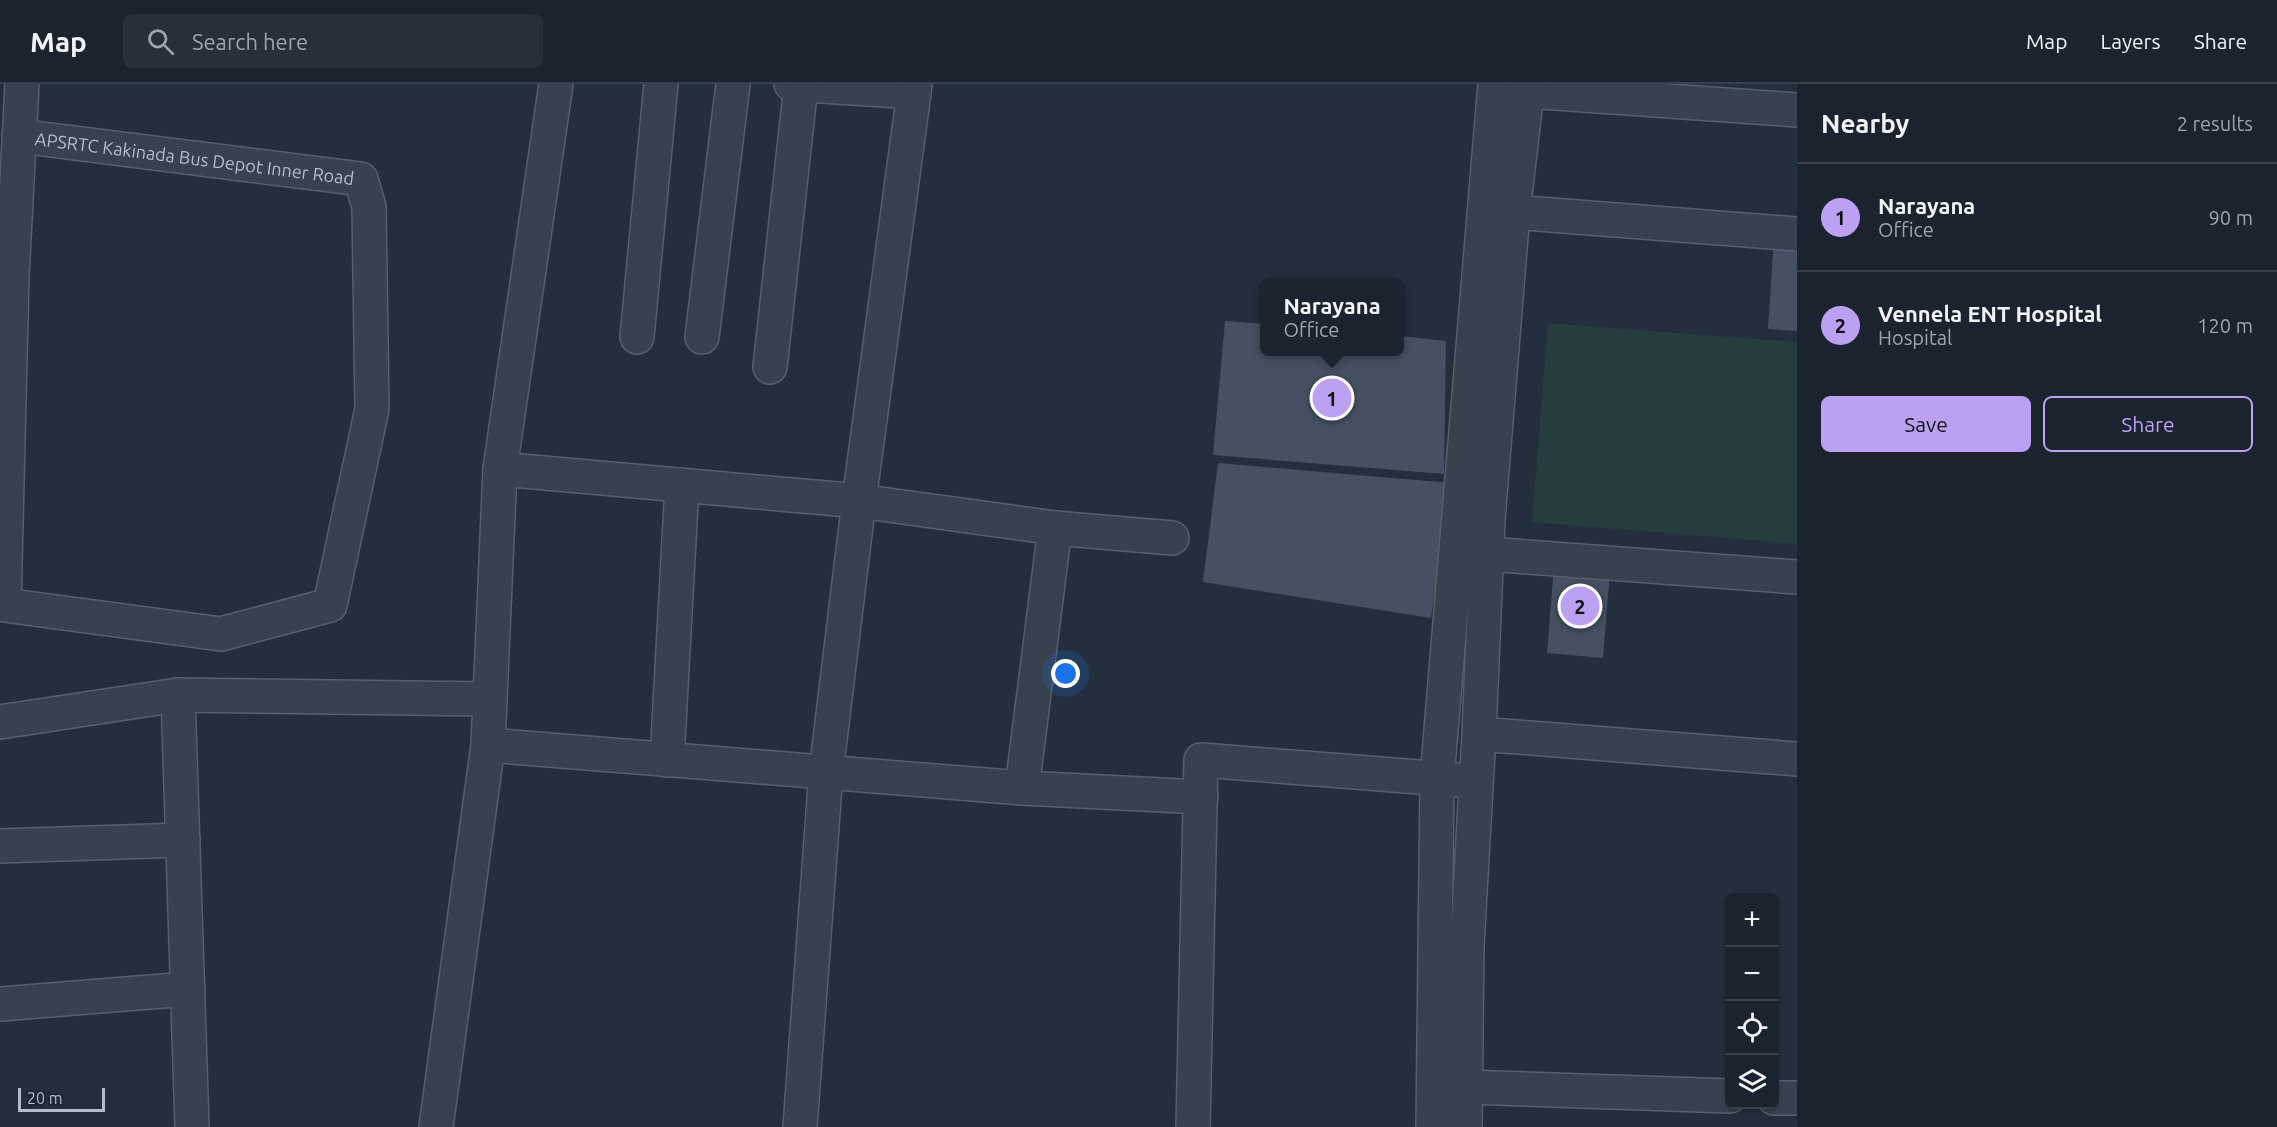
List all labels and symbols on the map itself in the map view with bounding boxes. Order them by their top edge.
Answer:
street label: APSRTC Kakinada Bus Depot Inner Road [34,128,355,188]
pin: 1 [1312,376,1352,420]
pin: 2 [1560,584,1600,628]
your location [1051,659,1080,688]
scale bar [18,1085,105,1112]

